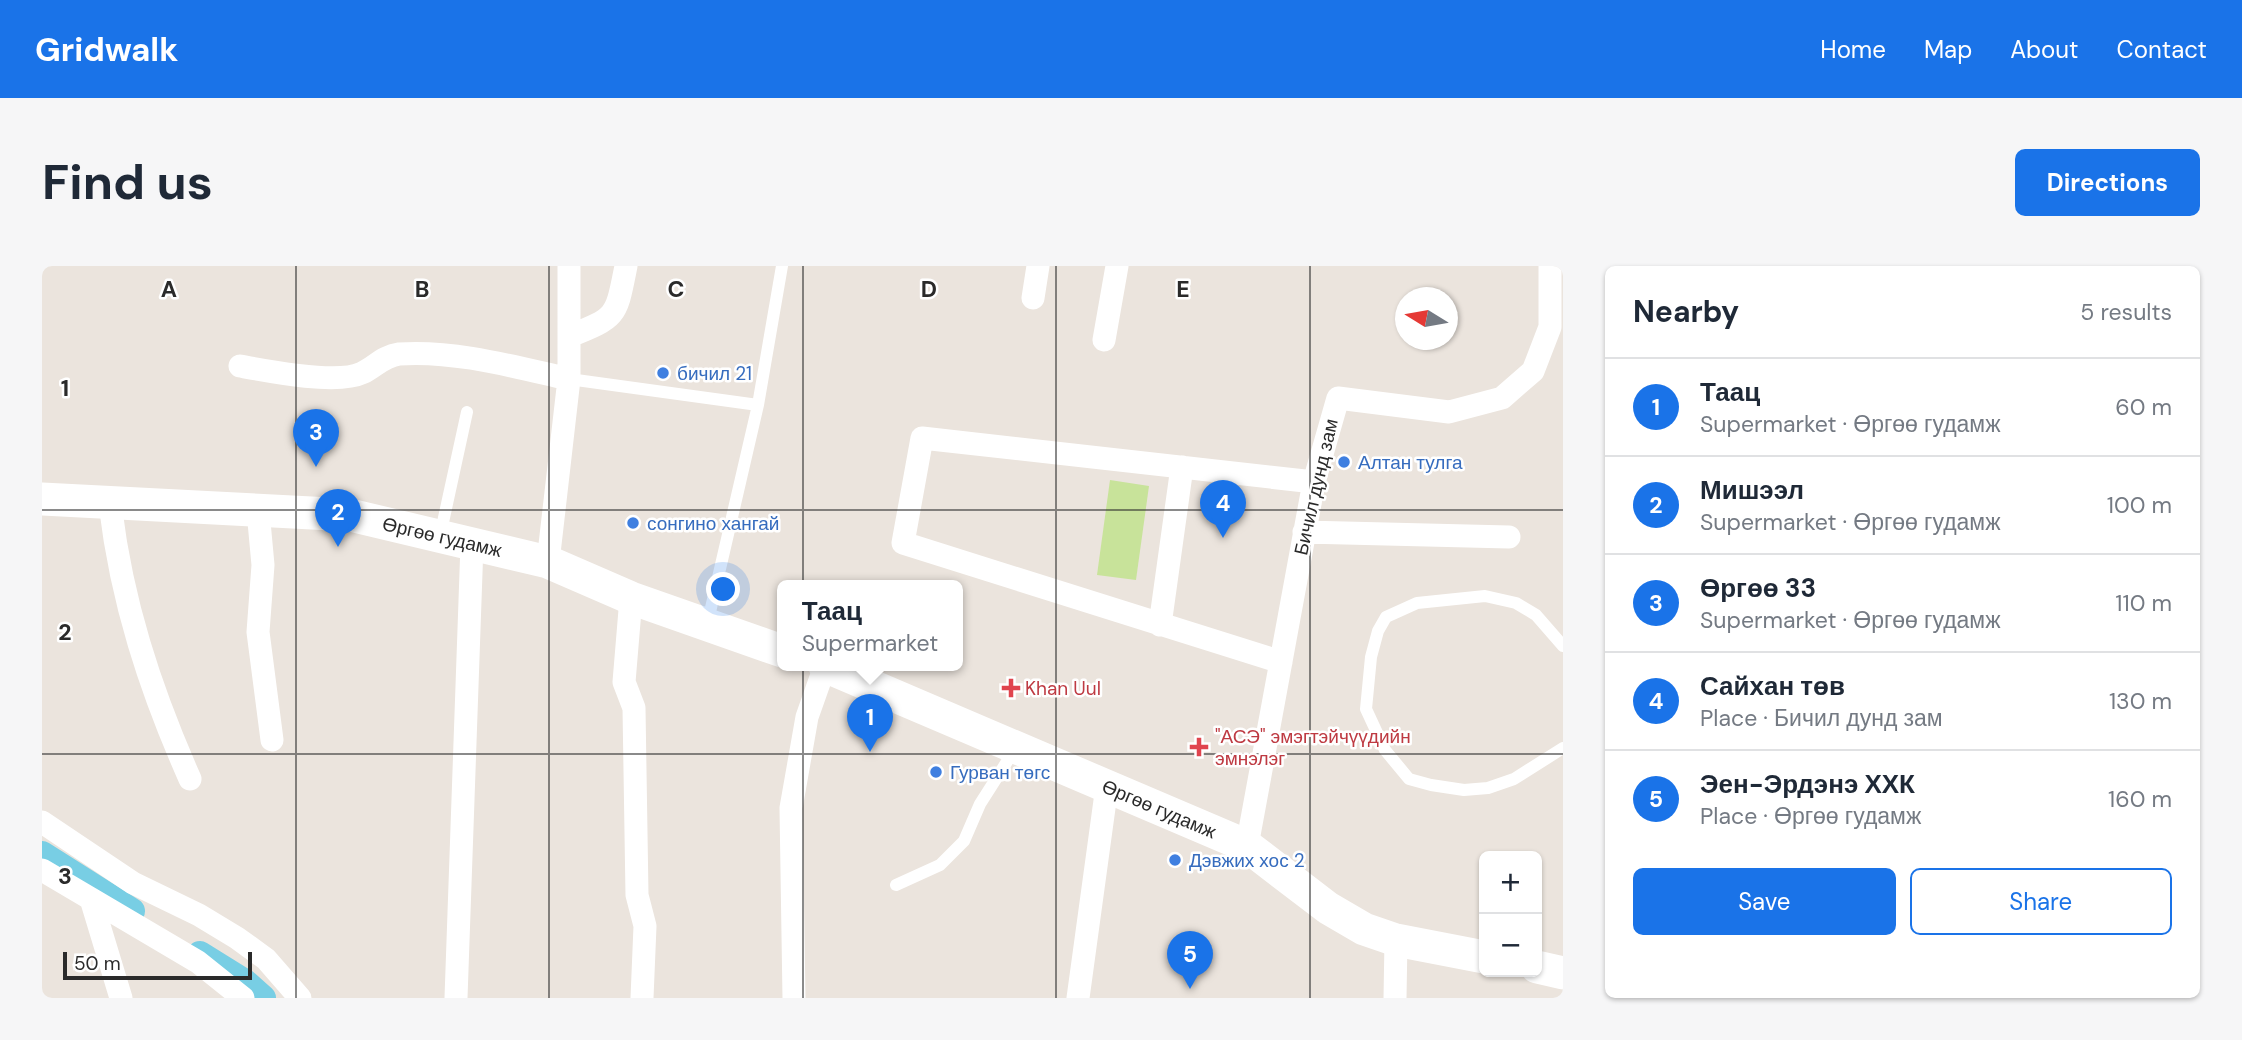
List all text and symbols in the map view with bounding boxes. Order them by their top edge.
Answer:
text: Gridwalk [35,28,178,71]
text: Home [1820,34,1886,65]
text: Map [1924,34,1972,65]
text: About [2010,34,2079,65]
text: Contact [2117,34,2207,65]
button: Directions [2015,149,2200,216]
text: Find us [42,150,213,214]
text: A [161,274,177,304]
text: B [415,274,429,304]
text: C [668,274,684,304]
text: D [921,274,937,304]
text: E [1176,274,1190,304]
north arrow [1395,287,1458,350]
text: Nearby [1633,292,1739,331]
text: 5 results [2080,297,2172,327]
place label: бичил 21 [677,361,752,386]
marker: бичил 21 [655,365,671,381]
text: 1 [61,373,69,403]
text: Таац [1700,375,1760,409]
text: 1 [1652,392,1660,422]
text: 60 m [2115,392,2172,422]
pin: 3 [293,409,339,467]
text: Supermarket · Өргөө гудамж [1700,409,2001,439]
street label: Бичил дунд зам [1288,416,1344,558]
place label: Алтан тулга [1358,450,1463,475]
marker: Алтан тулга [1336,454,1352,470]
text: Мишээл [1700,473,1804,507]
pin: 4 [1200,480,1246,538]
pin: 2 [315,489,361,547]
text: 2 [1649,490,1663,520]
text: 100 m [2107,490,2172,520]
text: Supermarket · Өргөө гудамж [1700,507,2001,537]
street label: Өргөө гудамж [380,511,504,563]
place label: сонгино хангай [647,511,779,536]
marker: сонгино хангай [625,515,641,531]
text: Өргөө 33 [1700,571,1816,605]
your location [706,572,740,606]
popup [777,580,963,671]
text: 3 [1649,588,1663,618]
text: 110 m [2115,588,2172,618]
text: Таац [802,594,862,628]
text: Supermarket · Өргөө гудамж [1700,605,2001,635]
text: 2 [58,617,72,647]
text: Supermarket [802,628,938,658]
text: Сайхан төв [1700,669,1845,703]
place label: Khan Uul [1025,676,1101,701]
marker: Khan Uul [1003,680,1019,696]
text: 4 [1649,686,1663,716]
text: 130 m [2109,686,2172,716]
pin: 1 [847,694,893,752]
text: Place · Бичил дунд зам [1700,703,1943,733]
place label: "АСЭ" эмэгтэйчүүдийн эмнэлэг [1215,724,1411,771]
marker: "АСЭ" эмэгтэйчүүдийн эмнэлэг [1189,737,1209,757]
place label: Гурван төгс [950,760,1050,785]
marker: Гурван төгс [928,764,944,780]
text: Эен-Эрдэнэ ХХК [1700,767,1915,801]
street label: Өргөө гудамж [1098,774,1220,844]
text: 5 [1649,784,1663,814]
text: 160 m [2108,784,2172,814]
text: Place · Өргөө гудамж [1700,801,1921,831]
place label: Дэвжих хос 2 [1189,848,1305,873]
map controls [1479,851,1542,977]
button: + [1479,851,1542,914]
marker: Дэвжих хос 2 [1167,852,1183,868]
text: 3 [58,861,72,891]
button: Save [1633,868,1896,935]
button: Share [1910,868,2172,935]
button: − [1479,914,1542,977]
pin: 5 [1167,931,1213,989]
scale bar [63,949,252,981]
text: 50 m [74,951,121,976]

